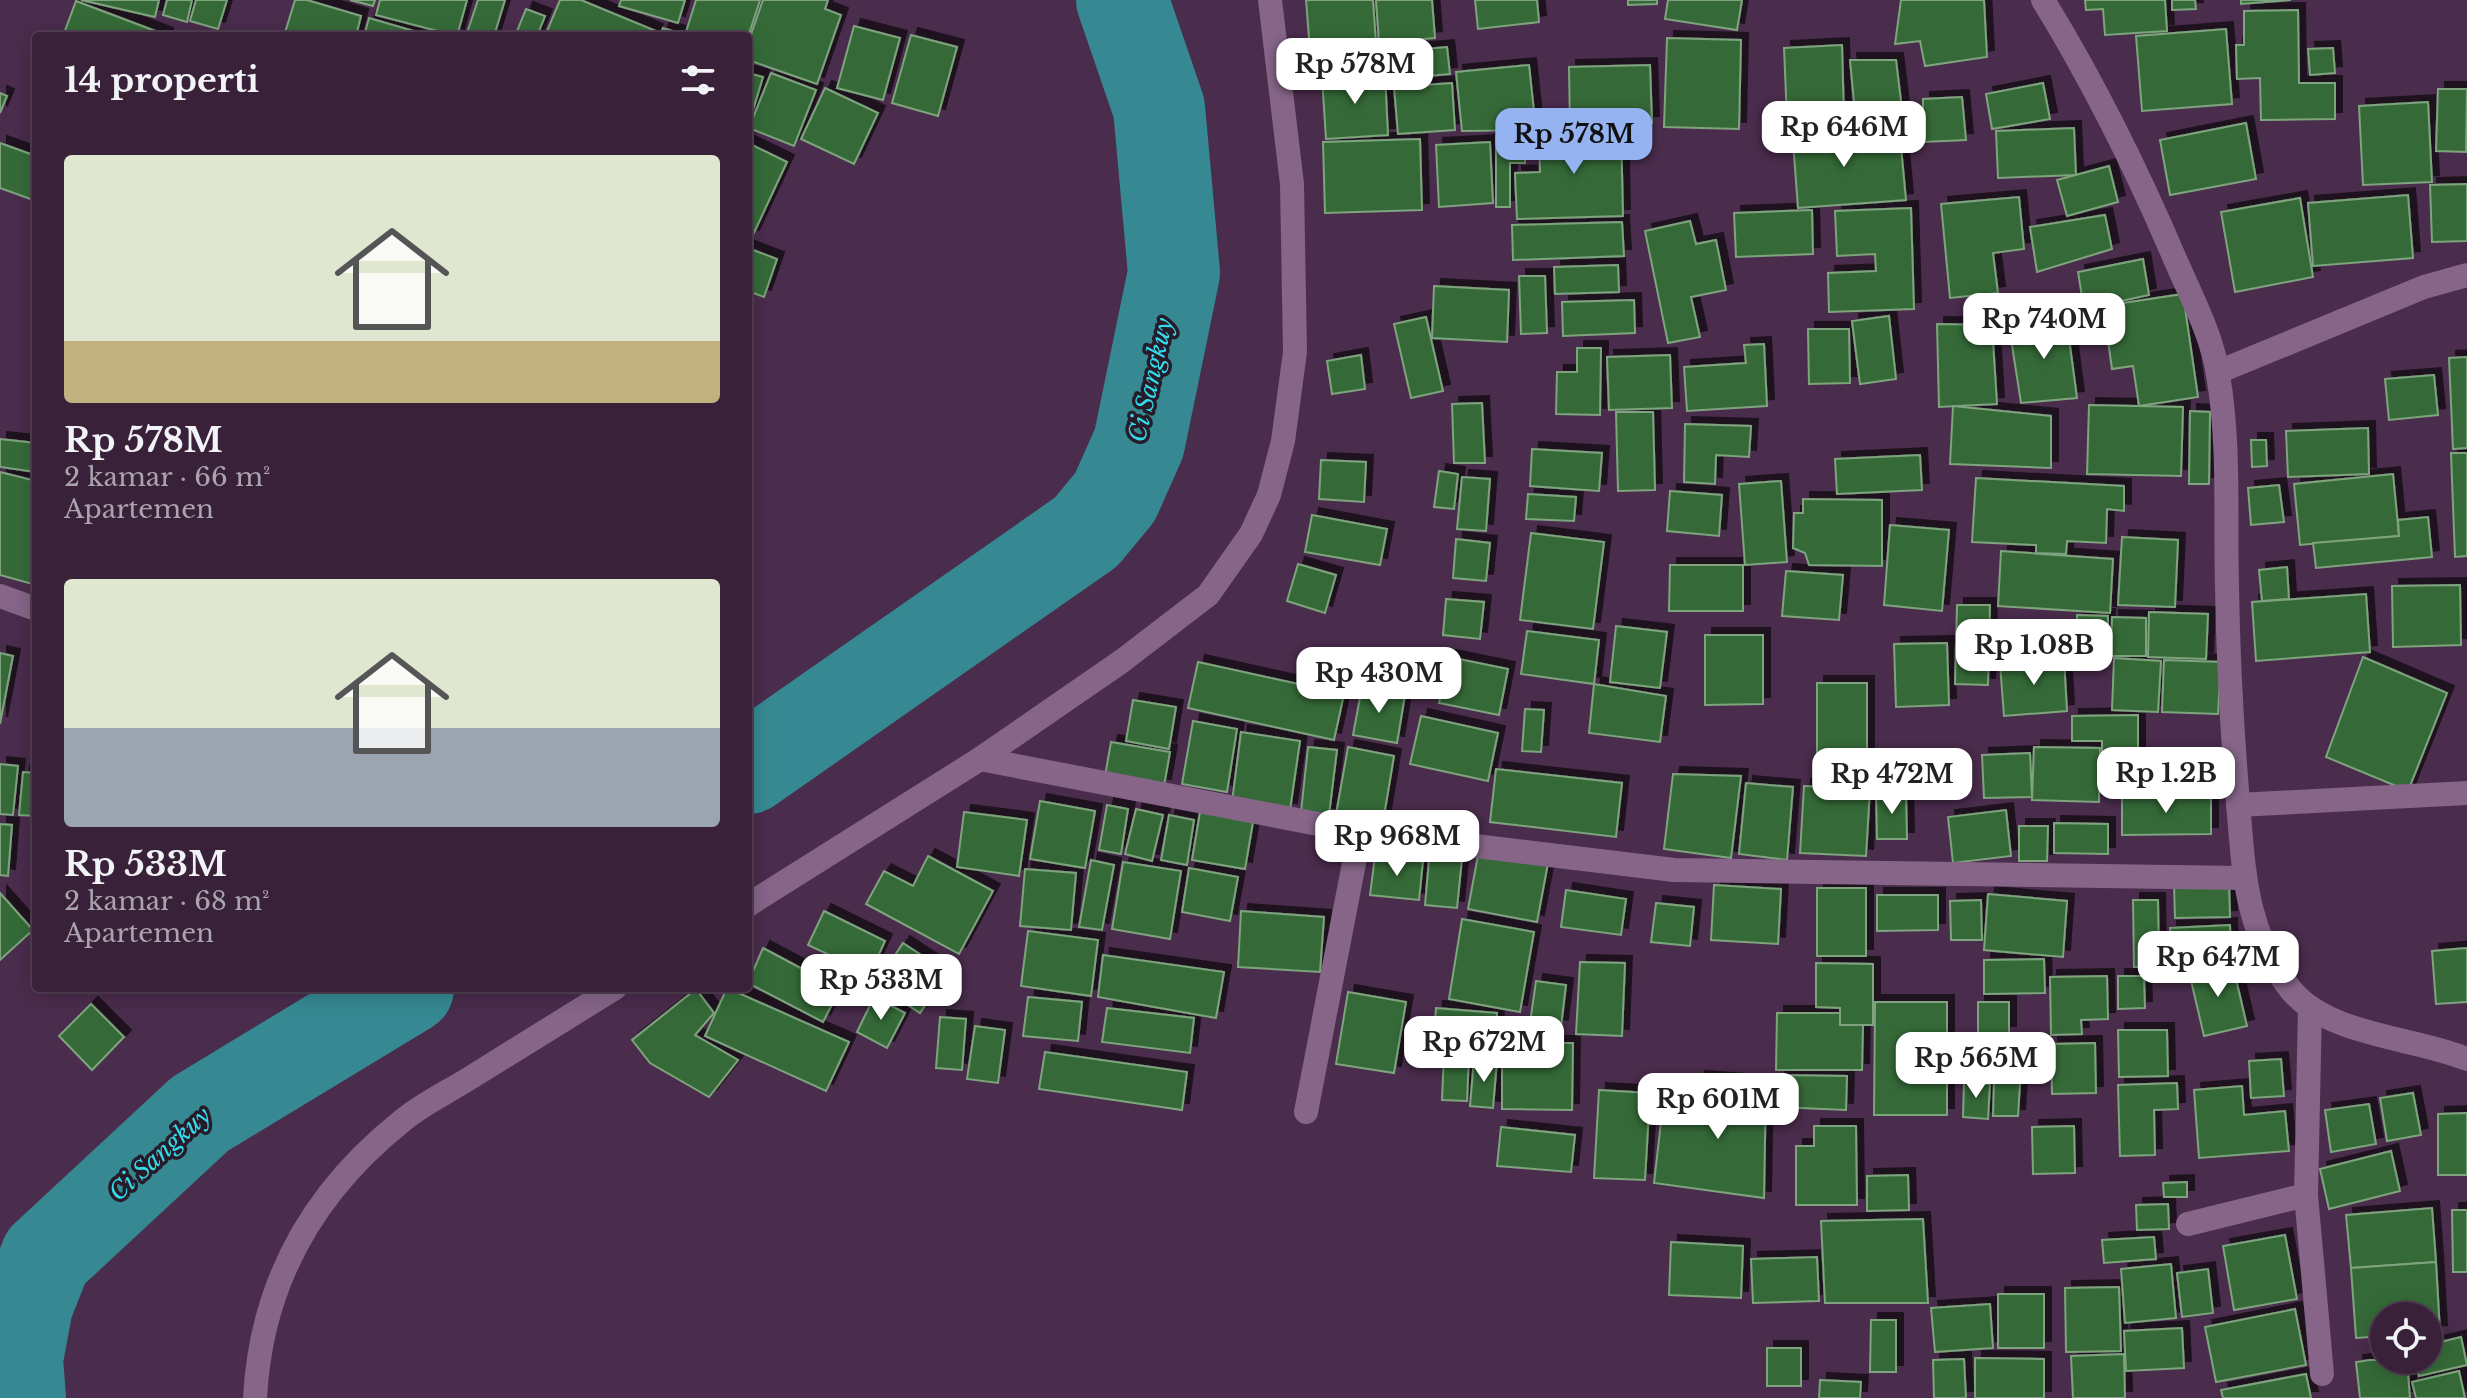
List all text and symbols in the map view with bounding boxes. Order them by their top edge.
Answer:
pin: Rp 578M [1281,38,1429,106]
text: Rp 578M [1294,48,1416,80]
icon: filters [676,58,720,102]
text: 14 properti [64,59,259,101]
pin: Rp 646M [1770,101,1918,169]
pin: Rp 578M [1500,108,1648,176]
text: Rp 646M [1780,111,1908,143]
text: Rp 578M [1513,118,1635,150]
icon: home [320,207,464,351]
pin: Rp 740M [1970,293,2118,361]
text: Rp 740M [1981,303,2107,335]
water label: Ci Sangkuy [1122,314,1179,445]
text: Rp 578M [64,419,223,461]
text: 2 kamar · 66 m² [64,461,270,493]
text: Apartemen [64,493,214,525]
pin: Rp 1.08B [1951,619,2117,687]
text: Rp 1.08B [1974,629,2094,661]
icon: home [320,631,464,775]
pin: Rp 430M [1305,647,1453,715]
text: Rp 430M [1314,657,1444,689]
pin: Rp 1.2B [2092,747,2240,815]
pin: Rp 472M [1818,748,1966,816]
text: Rp 1.2B [2115,757,2217,789]
text: Rp 472M [1830,758,1954,790]
pin: Rp 968M [1323,810,1471,878]
text: Rp 968M [1333,820,1461,852]
text: Rp 533M [64,843,227,885]
text: 2 kamar · 68 m² [64,885,270,917]
text: Apartemen [64,917,214,949]
pin: Rp 647M [2144,931,2292,999]
text: Rp 647M [2156,941,2280,973]
pin: Rp 533M [807,954,955,1022]
text: Rp 533M [819,964,943,996]
pin: Rp 672M [1410,1016,1558,1084]
text: Rp 672M [1422,1026,1546,1058]
pin: Rp 565M [1902,1032,2050,1100]
text: Rp 565M [1914,1042,2038,1074]
pin: Rp 601M [1644,1073,1792,1141]
text: Rp 601M [1656,1083,1780,1115]
water label: Ci Sangkuy [103,1100,217,1207]
map controls [2370,1302,2442,1374]
button: locate [2370,1302,2442,1374]

